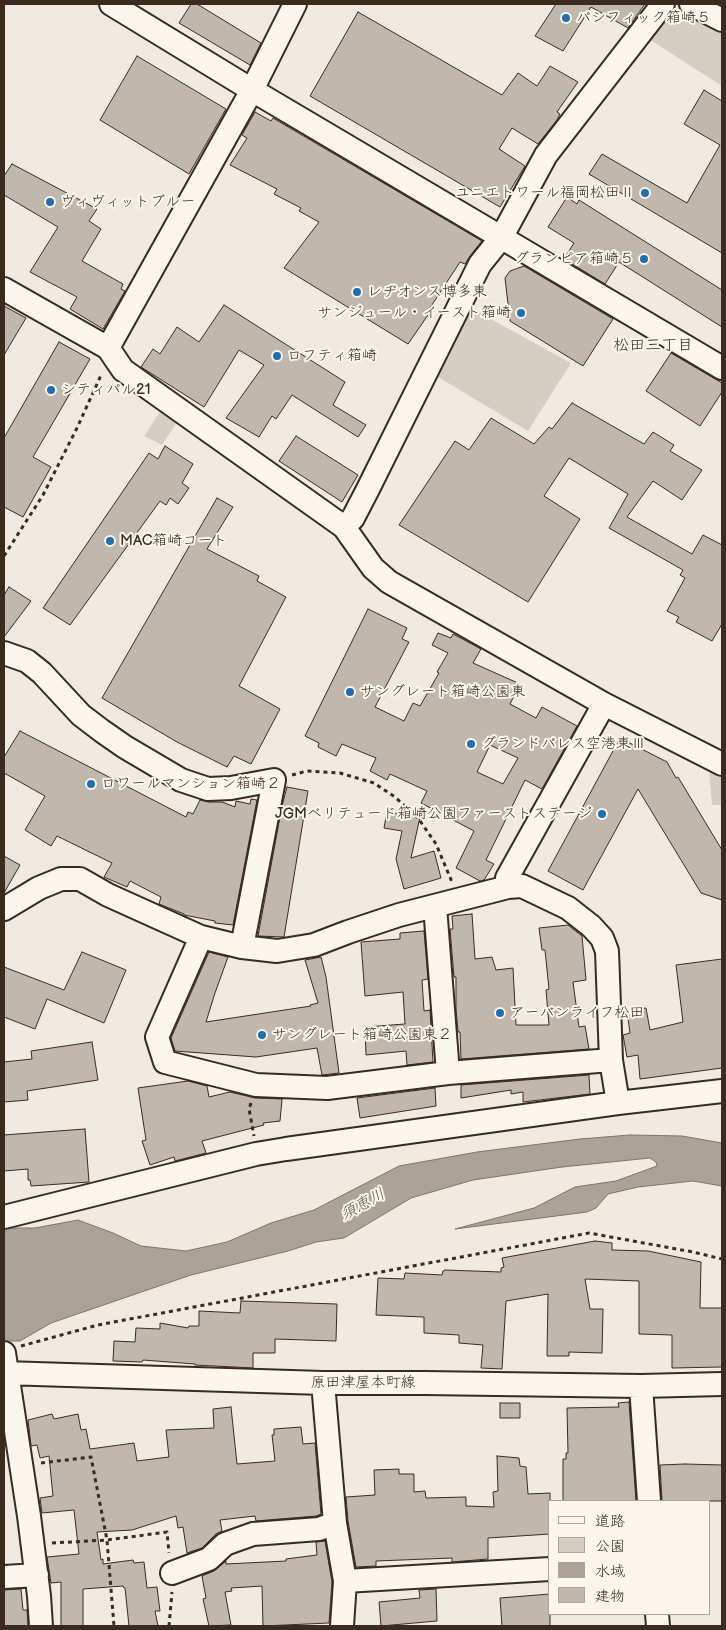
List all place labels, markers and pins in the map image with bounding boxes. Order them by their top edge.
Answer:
place label: パシフィック箱崎５ [576,9,711,27]
marker: パシフィック箱崎５ [560,12,572,24]
place label: ユニエトワール福岡松田Ⅱ [455,184,635,202]
marker: ユニエトワール福岡松田Ⅱ [639,187,651,199]
place label: ヴィヴィットブルー [60,193,196,211]
marker: ヴィヴィットブルー [44,196,56,208]
place label: グランピア箱崎５ [514,250,634,268]
marker: グランピア箱崎５ [638,253,650,265]
place label: レヂオンス博多東 [367,283,487,301]
marker: レヂオンス博多東 [351,286,363,298]
place label: サンジュール・イースト箱崎 [317,304,511,322]
marker: サンジュール・イースト箱崎 [515,307,527,319]
place label: ロフティ箱崎 [287,347,377,365]
marker: ロフティ箱崎 [271,350,283,362]
place label: シティパル21 [61,381,150,399]
marker: シティパル21 [45,384,57,396]
place label: MAC箱崎コート [120,532,227,550]
marker: MAC箱崎コート [104,535,116,547]
place label: サングレート箱崎公園東 [360,683,526,701]
marker: サングレート箱崎公園東 [344,686,356,698]
place label: グランドパレス空港東Ⅲ [481,735,646,753]
marker: グランドパレス空港東Ⅲ [465,738,477,750]
place label: ロワールマンション箱崎２ [101,775,281,793]
marker: ロワールマンション箱崎２ [85,778,97,790]
place label: JGMベリテュード箱崎公園ファーストステージ [275,805,592,823]
marker: JGMベリテュード箱崎公園ファーストステージ [596,808,608,820]
place label: アーバンライフ松田 [510,1004,644,1022]
marker: アーバンライフ松田 [494,1007,506,1019]
place label: サングレート箱崎公園東２ [272,1026,453,1044]
marker: サングレート箱崎公園東２ [256,1029,268,1041]

